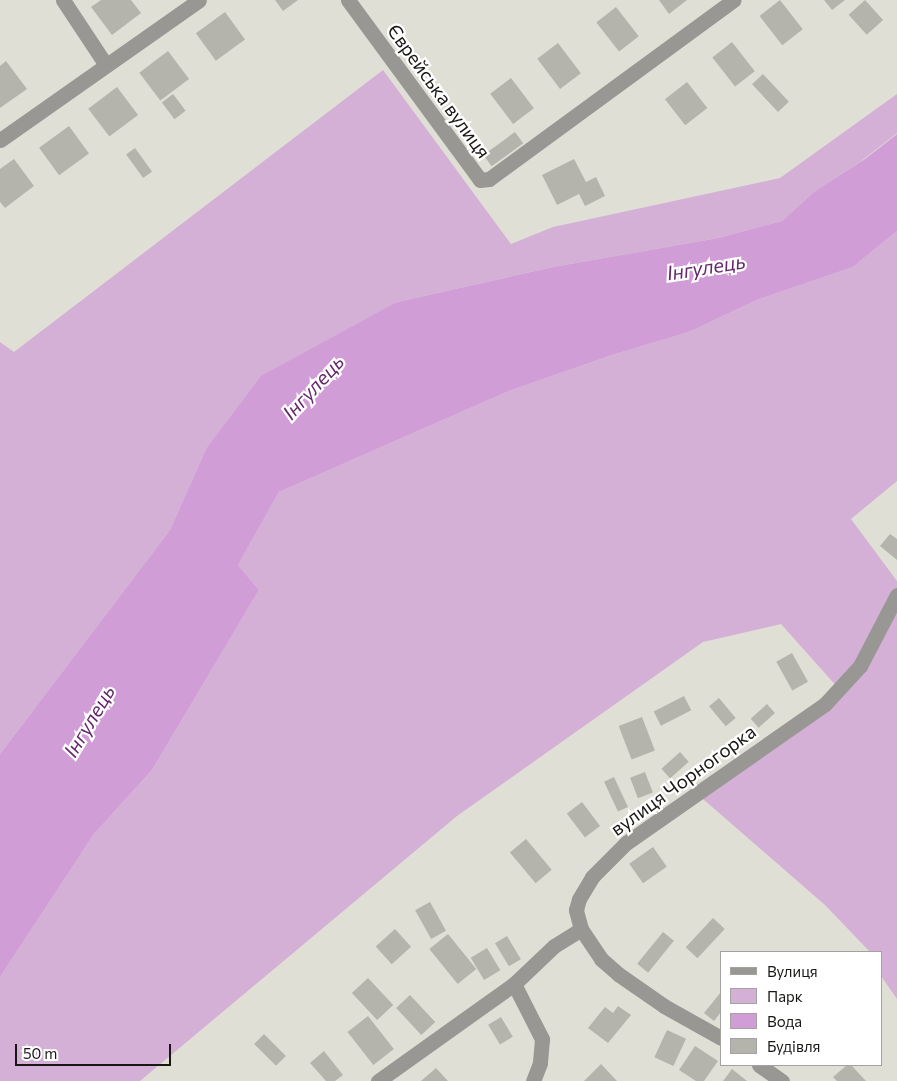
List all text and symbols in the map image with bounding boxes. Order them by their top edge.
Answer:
street label: Єврейська вулиця [383,20,495,162]
water label: Інгулець [665,249,747,285]
water label: Інгулець [277,350,349,424]
water label: Інгулець [58,681,120,761]
street label: вулиця Чорногорка [606,720,760,840]
legend [720,951,882,1066]
text: Вулиця [767,962,818,980]
text: Парк [767,987,803,1005]
text: Вода [767,1012,802,1030]
scale bar [18,1034,174,1066]
text: Будівля [767,1037,820,1055]
text: 50 m [23,1044,57,1062]

